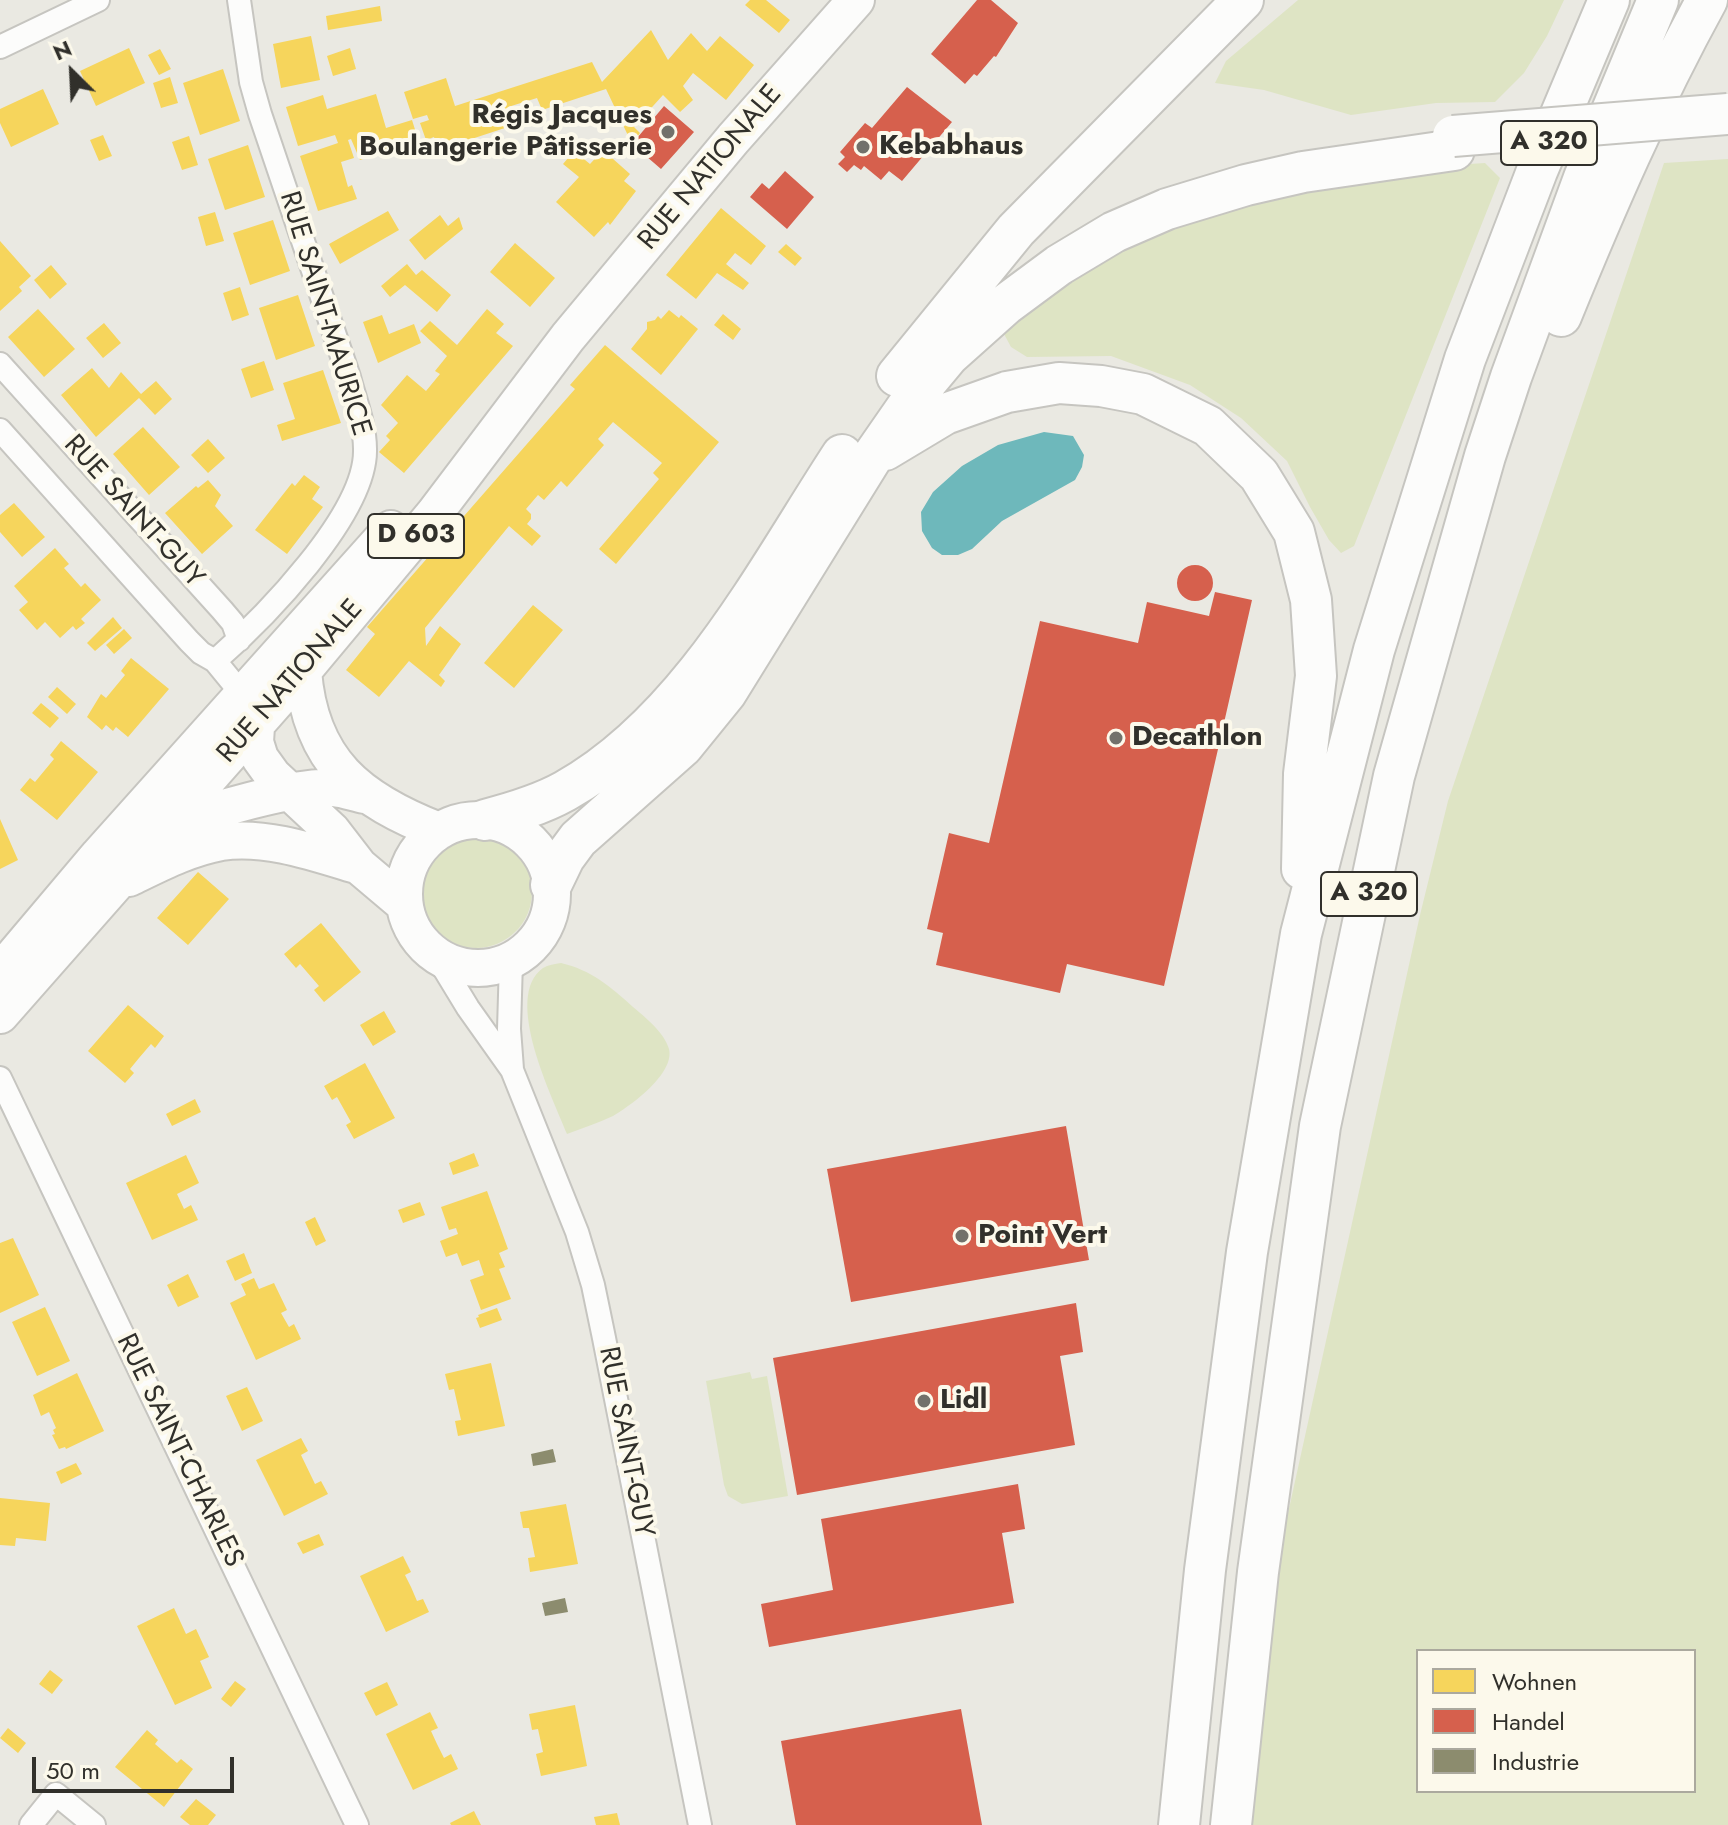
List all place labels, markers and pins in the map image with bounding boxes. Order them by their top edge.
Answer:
place label: Régis Jacques Boulangerie Pâtisserie [359,99,652,165]
marker: Régis Jacques Boulangerie Pâtisserie [659,123,677,141]
place label: Kebabhaus [879,130,1023,164]
marker: Kebabhaus [854,138,872,156]
place label: Decathlon [1132,721,1263,755]
marker: Decathlon [1107,729,1125,747]
place label: Point Vert [978,1219,1107,1253]
marker: Point Vert [953,1227,971,1245]
place label: Lidl [940,1384,987,1418]
marker: Lidl [915,1392,933,1410]

